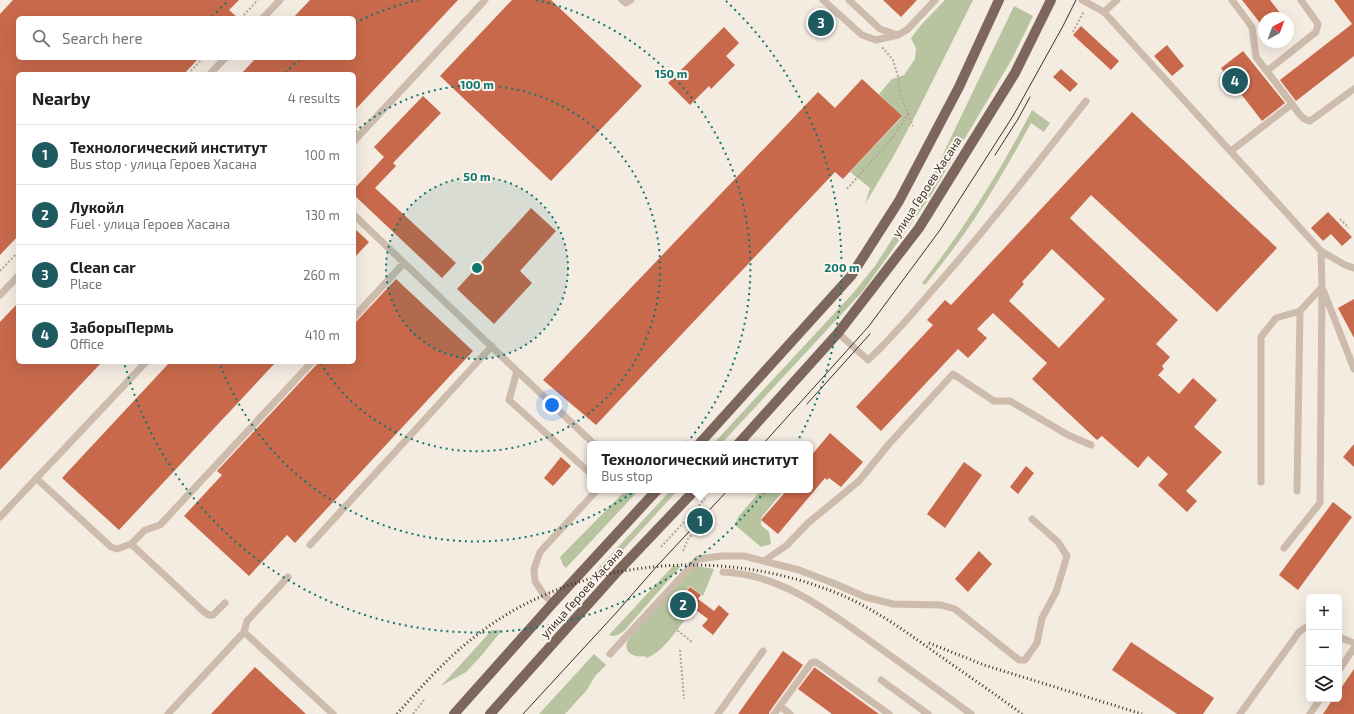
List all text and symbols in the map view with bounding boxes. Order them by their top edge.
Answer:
pin: 3 [808,8,834,38]
north arrow [1258,12,1294,48]
search box [16,16,356,60]
icon: search [30,27,52,49]
text: Search here [62,29,143,47]
text: 150 m [655,66,687,80]
pin: 4 [1222,66,1248,96]
text: 100 m [460,77,494,91]
text: Nearby [32,88,90,108]
text: 4 results [288,90,340,106]
street label: улица Героев Хасана [888,134,965,240]
text: Технологический институт [70,138,268,156]
text: 1 [42,147,48,163]
text: 100 m [305,147,340,163]
text: Bus stop · улица Героев Хасана [70,156,257,172]
text: 50 m [463,169,491,183]
text: Лукойл [70,198,124,216]
text: 2 [41,207,49,223]
text: 130 m [305,207,340,223]
text: Fuel · улица Героев Хасана [70,216,230,232]
text: Clean car [70,258,136,276]
text: 200 m [824,260,860,274]
centre of rings [470,261,484,275]
text: 3 [41,267,49,283]
text: 260 m [303,267,340,283]
text: Place [70,276,102,292]
text: ЗаборыПермь [70,318,174,336]
text: 4 [41,327,49,343]
text: 410 m [305,327,340,343]
text: Office [70,336,104,352]
your location [542,395,562,415]
popup [587,441,813,493]
text: Технологический институт [601,450,799,468]
text: Bus stop [601,468,653,484]
pin: 1 [687,506,713,536]
street label: улица Героев Хасана [537,544,626,641]
pin: 2 [670,590,696,620]
map controls [1306,594,1342,702]
button: + [1306,594,1342,630]
button: − [1306,630,1342,666]
button: layers [1306,666,1342,702]

